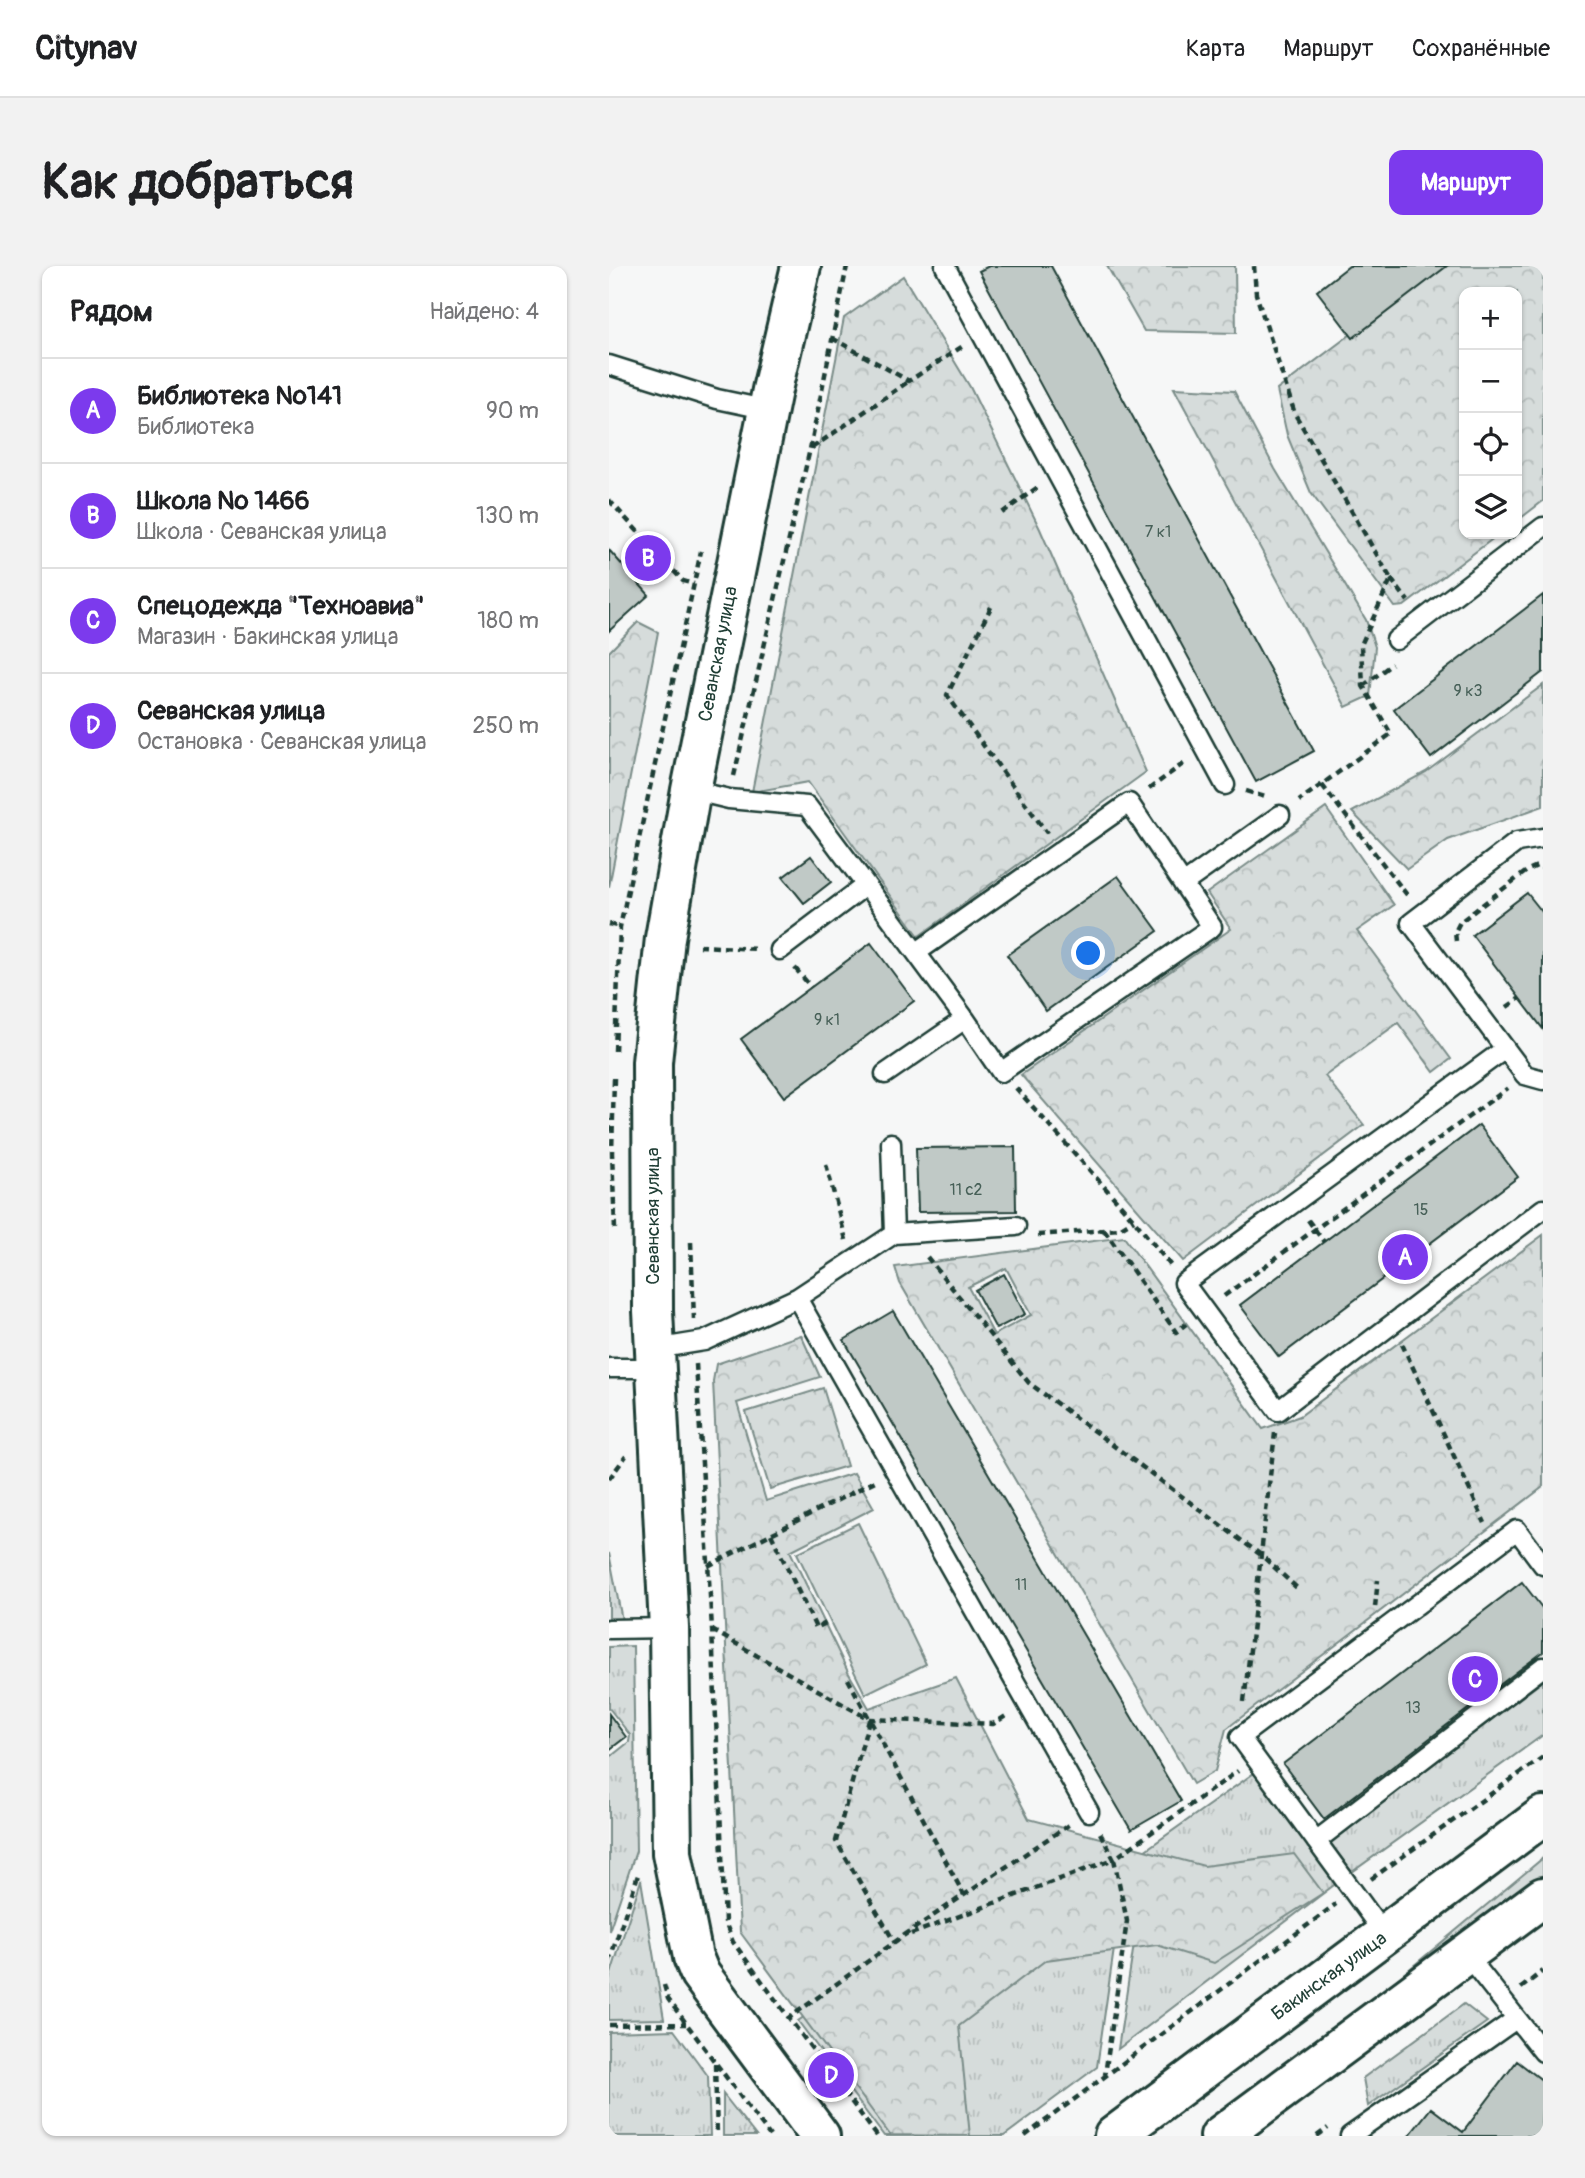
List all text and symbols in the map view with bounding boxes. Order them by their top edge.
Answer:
text: Citynav [35,28,138,69]
text: Карта [1186,34,1245,63]
text: Маршрут [1283,34,1374,63]
text: Сохранённые [1412,34,1550,63]
button: Маршрут [1389,150,1543,215]
text: Как добраться [42,152,354,213]
map controls [1459,287,1522,539]
button: + [1459,287,1522,350]
text: Рядом [70,293,153,330]
text: Найдено: 4 [429,297,539,326]
button: − [1459,350,1522,413]
text: Библиотека №141 [137,380,342,412]
text: A [86,396,100,425]
text: 90 m [486,396,539,425]
text: Библиотека [137,412,254,441]
button: locate [1459,413,1522,476]
button: layers [1459,476,1522,539]
text: Школа № 1466 [137,485,310,517]
text: B [86,501,100,530]
text: 130 m [476,501,539,530]
text: Школа · Севанская улица [137,517,387,546]
house number: 7 к1 [1145,522,1171,542]
pin: B [625,532,671,584]
street label: Севанская улица [693,584,743,724]
text: Спецодежда "Техноавиа" [137,590,425,622]
text: C [86,606,100,635]
text: 180 m [477,606,539,635]
text: Магазин · Бакинская улица [137,622,398,651]
house number: 9 к3 [1454,681,1483,701]
text: Севанская улица [137,695,325,727]
text: D [86,711,100,740]
text: 250 m [473,711,539,740]
text: Остановка · Севанская улица [137,727,427,756]
your location [1071,936,1105,970]
house number: 9 к1 [814,1010,840,1030]
street label: Севанская улица [641,1147,665,1285]
house number: 11 с2 [949,1180,983,1200]
house number: 15 [1414,1200,1428,1220]
pin: A [1382,1231,1428,1283]
house number: 11 [1015,1575,1027,1595]
pin: C [1452,1653,1498,1705]
house number: 13 [1405,1698,1421,1718]
street label: Бакинская улица [1267,1926,1391,2026]
pin: D [808,2049,854,2101]

